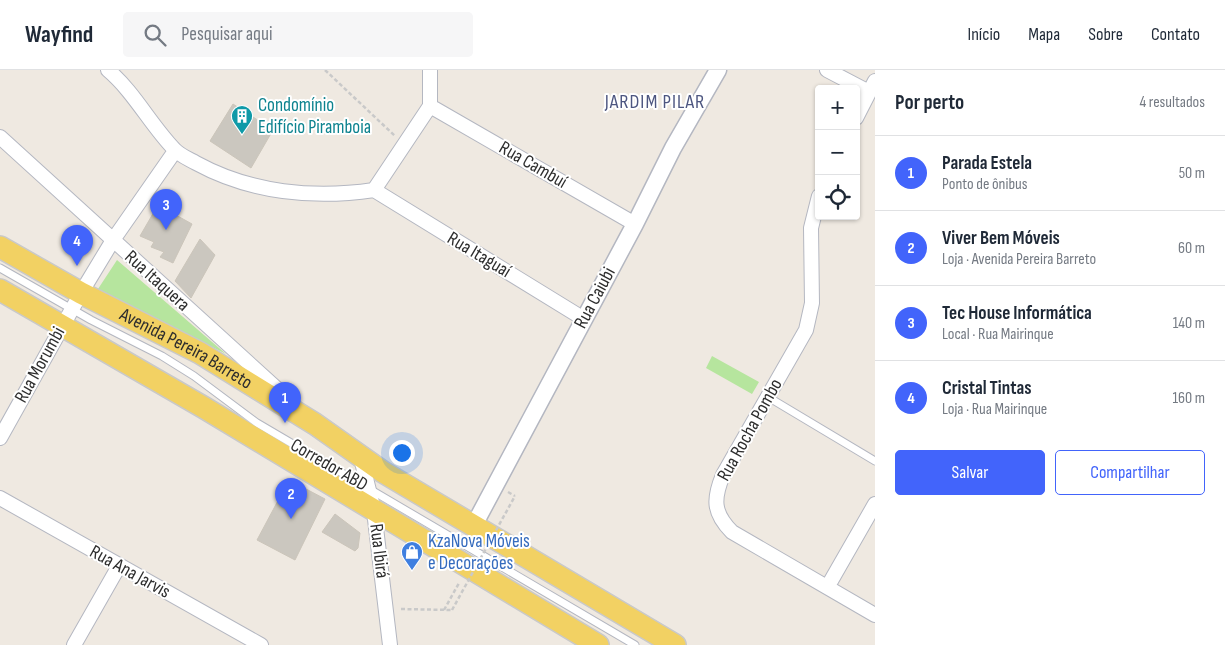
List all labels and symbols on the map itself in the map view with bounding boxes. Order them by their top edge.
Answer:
district label: JARDIM PILAR [604,90,705,114]
place label: Condomínio Edifício Piramboia [258,94,371,139]
building icon: Condomínio Edifício Piramboia [230,104,254,135]
street label: Rua Cambuí [495,136,572,194]
pin: 3 [150,189,182,230]
pin: 4 [61,225,93,266]
street label: Rua Itaguaí [443,227,515,283]
street label: Rua Itaquera [120,246,194,316]
street label: Rua Caiubi [569,263,621,333]
street label: Avenida Pereira Barreto [115,303,257,394]
street label: Rua Morumbi [10,323,70,407]
street label: Rua Rocha Pombo [712,375,788,485]
pin: 1 [269,382,301,423]
street label: Corredor ABD [286,434,372,496]
your location [389,440,415,466]
pin: 2 [275,478,307,519]
street label: Rua Ibirá [364,522,394,580]
place label: KzaNova Móveis e Decorações [428,530,530,575]
street label: Rua Ana Jarvis [86,540,174,604]
shop icon: KzaNova Móveis e Decorações [400,540,424,571]

